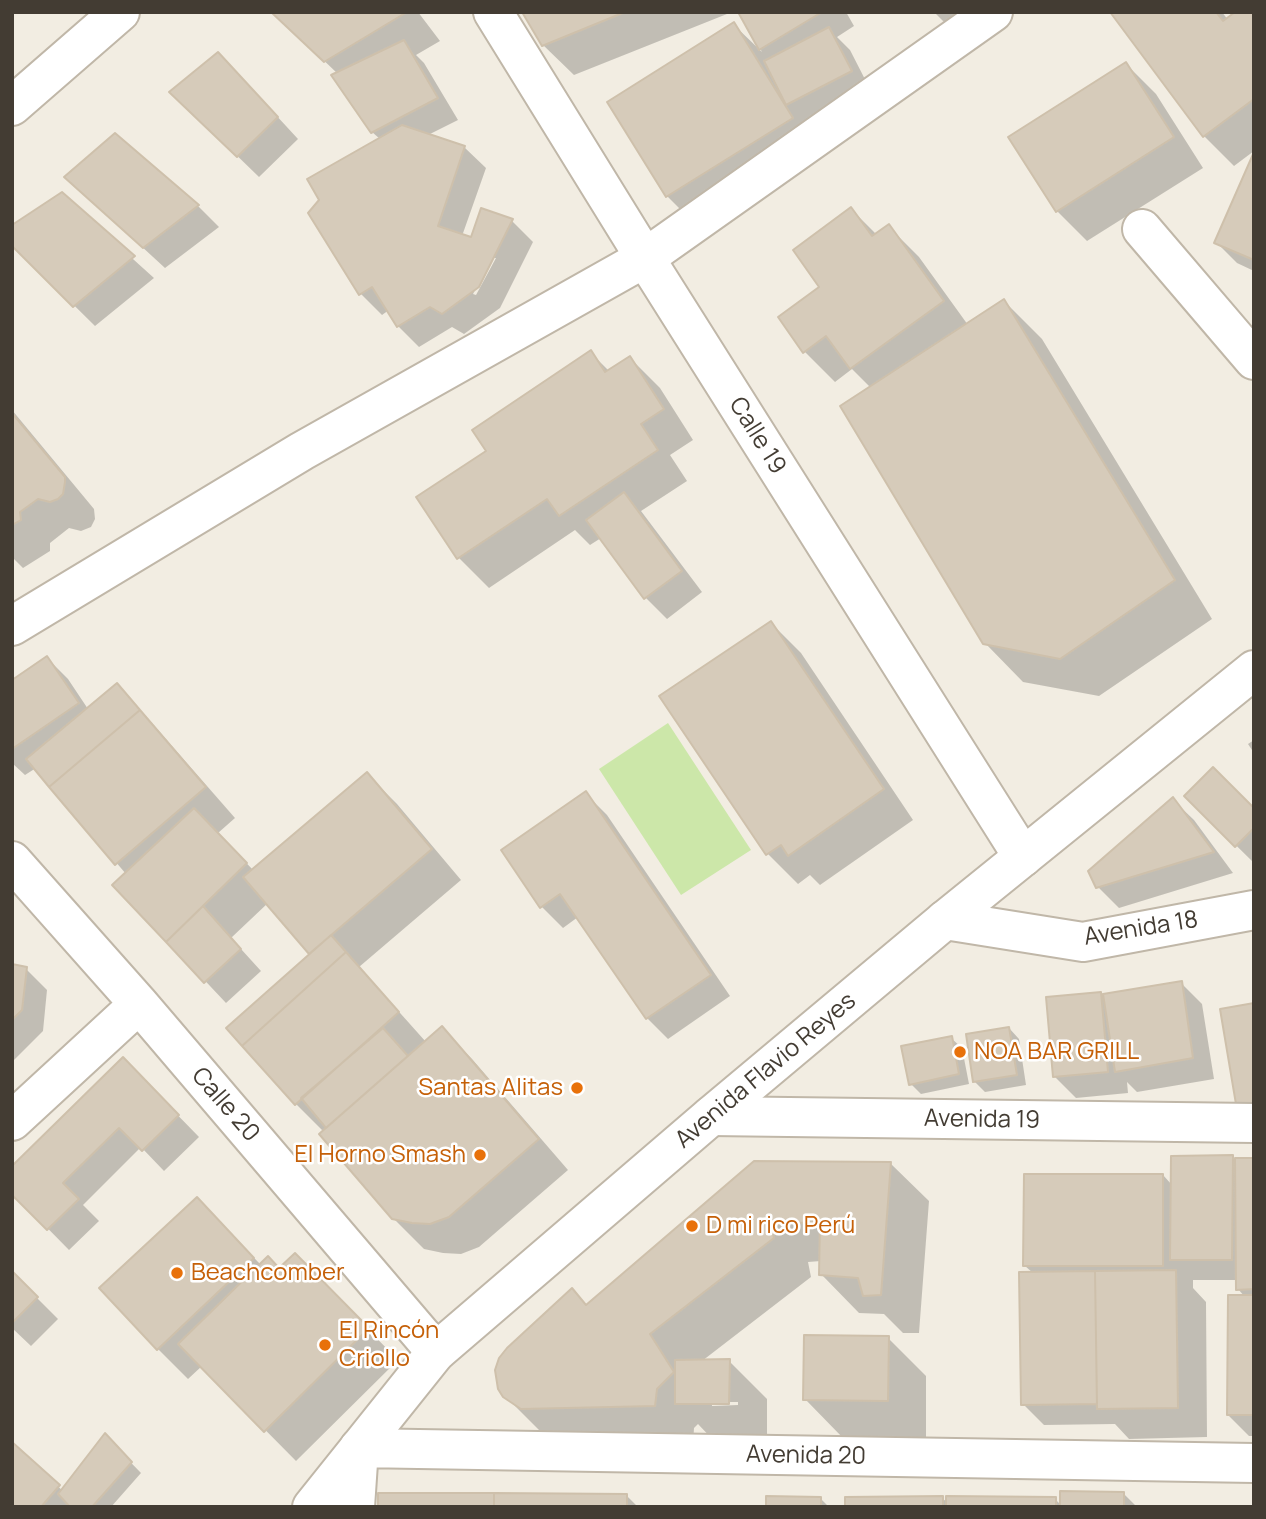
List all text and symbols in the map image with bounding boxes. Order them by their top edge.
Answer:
street label: Calle 19 [722,392,792,480]
street label: Avenida 18 [1082,906,1200,952]
street label: Avenida Flavio Reyes [670,987,862,1155]
place label: NOA BAR GRILL [974,1038,1139,1066]
marker: NOA BAR GRILL [952,1044,968,1060]
street label: Calle 20 [185,1062,265,1148]
place label: Santas Alitas [418,1074,563,1102]
marker: Santas Alitas [569,1080,585,1096]
street label: Avenida 19 [924,1105,1040,1135]
place label: El Horno Smash [294,1141,466,1169]
marker: El Horno Smash [472,1147,488,1163]
place label: D mi rico Perú [706,1212,855,1240]
marker: D mi rico Perú [684,1218,700,1234]
place label: Beachcomber [191,1259,345,1287]
marker: Beachcomber [169,1265,185,1281]
place label: El Rincón Criollo [339,1317,439,1373]
marker: El Rincón Criollo [317,1337,333,1353]
street label: Avenida 20 [746,1441,866,1471]

